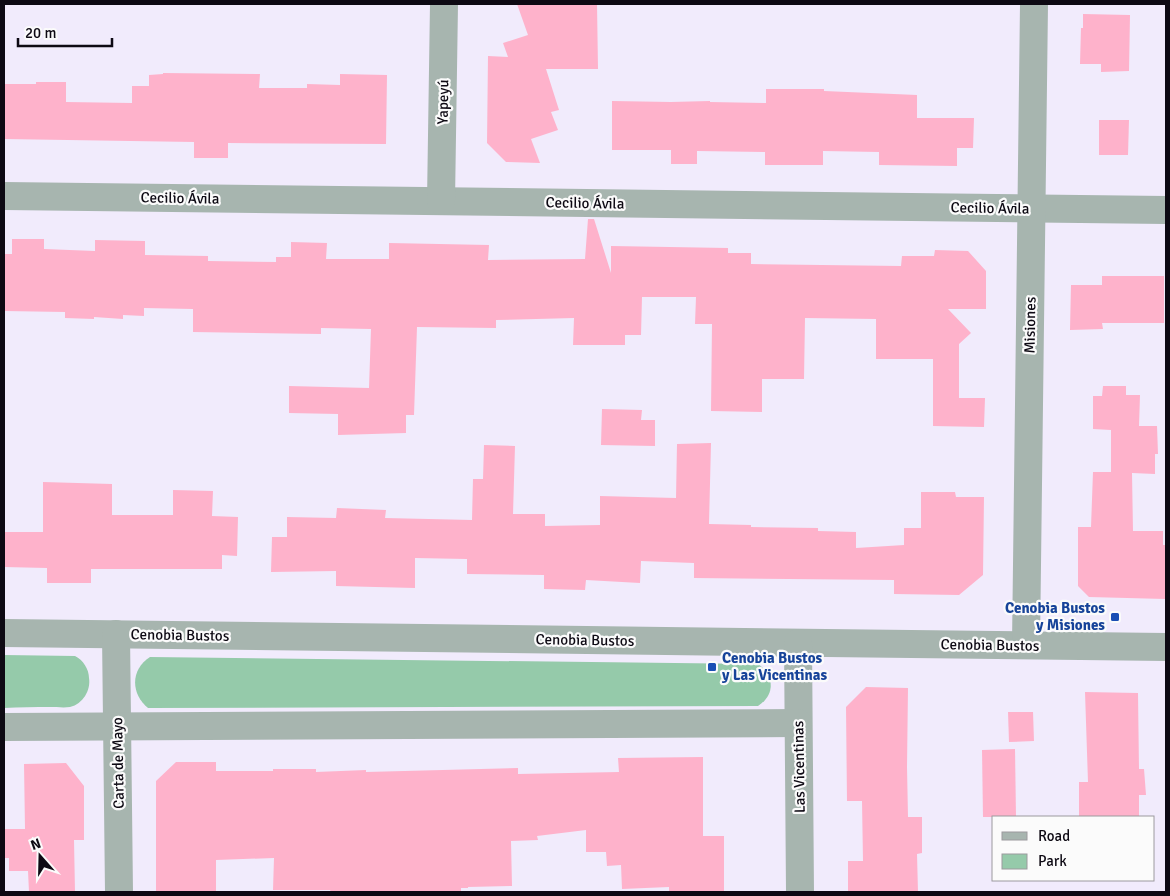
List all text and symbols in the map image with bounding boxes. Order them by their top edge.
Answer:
scale bar [18,15,111,47]
text: 20 m [25,24,56,42]
street label: Yapeyú [434,79,452,125]
street label: Cecilio Ávila [140,187,220,208]
street label: Cecilio Ávila [545,192,625,213]
street label: Cecilio Ávila [950,197,1030,218]
street label: Misiones [1021,296,1040,354]
place label: Cenobia Bustos y Misiones [1005,599,1105,634]
marker: Cenobia Bustos y Misiones [1109,611,1121,623]
street label: Cenobia Bustos [131,625,230,645]
street label: Cenobia Bustos [536,630,635,650]
street label: Cenobia Bustos [941,635,1040,655]
place label: Cenobia Bustos y Las Vicentinas [721,649,827,684]
marker: Cenobia Bustos y Las Vicentinas [706,661,718,673]
street label: Carta de Mayo [108,717,128,809]
street label: Las Vicentinas [789,720,809,813]
legend [992,816,1155,881]
text: Road [1038,827,1070,845]
north arrow [15,831,65,881]
text: N [28,835,43,854]
text: Park [1038,852,1067,870]

